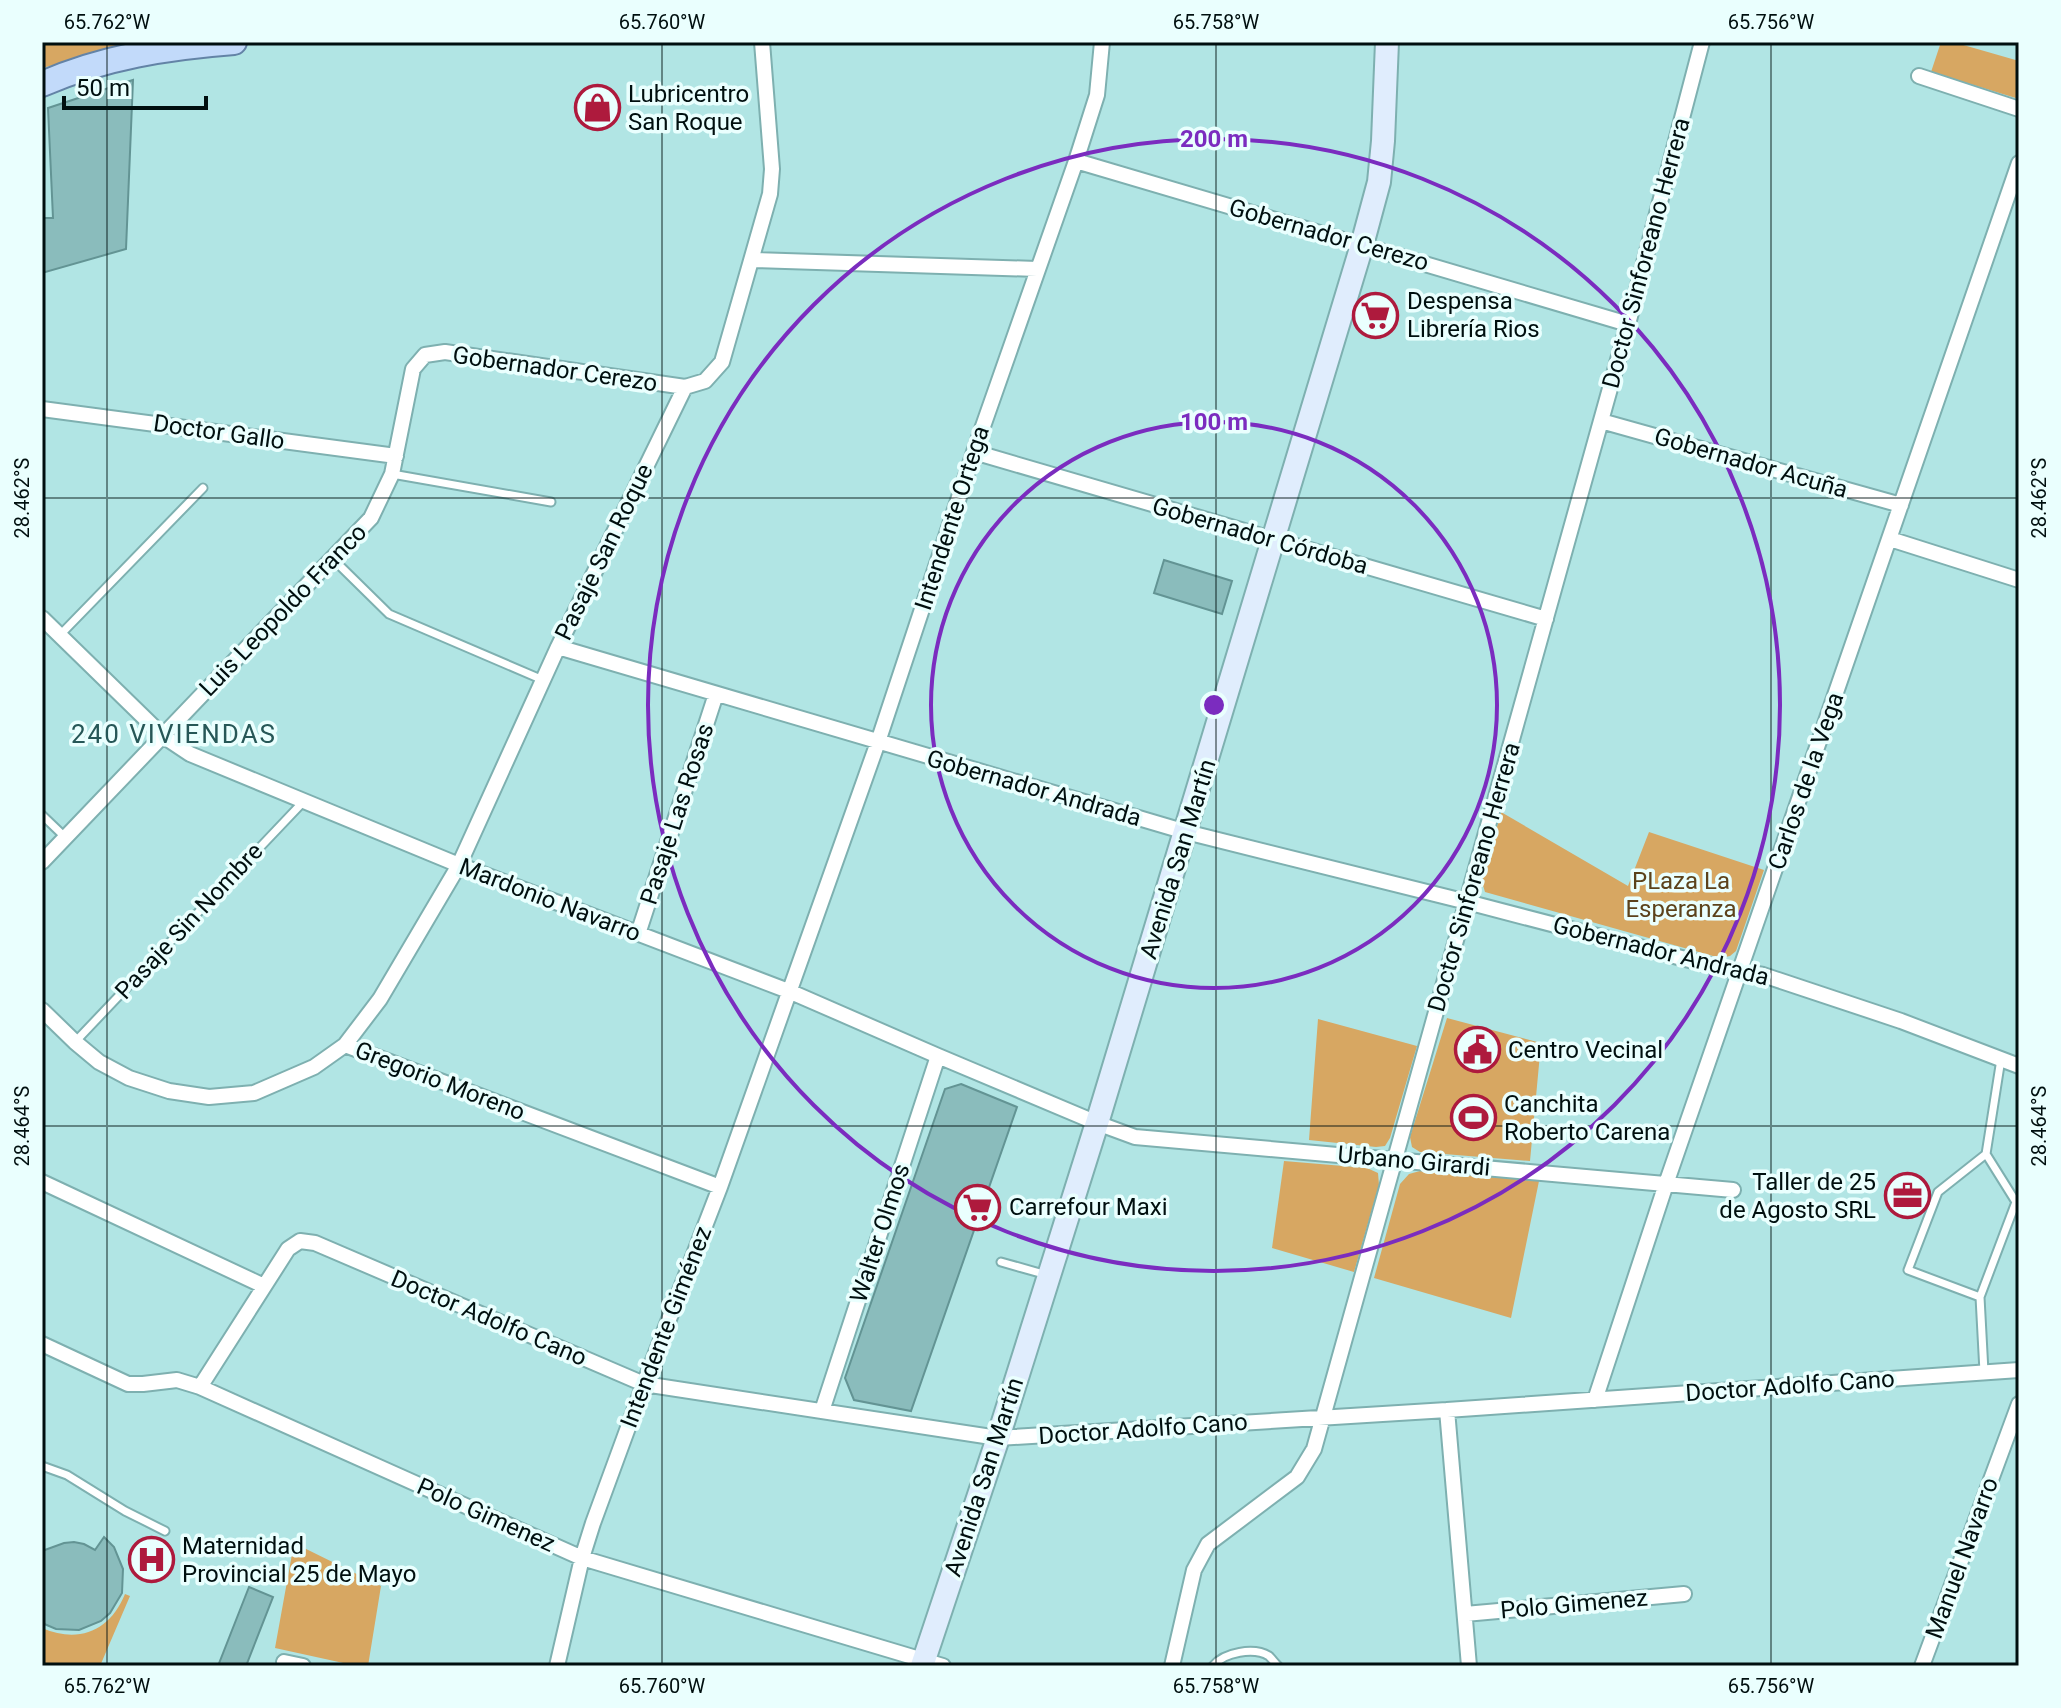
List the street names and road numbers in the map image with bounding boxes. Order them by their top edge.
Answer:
street label: Doctor Sinforeano Herrera [1596,115,1696,391]
street label: Gobernador Cerezo [1226,193,1432,277]
street label: Gobernador Cerezo [451,341,659,397]
street label: Doctor Gallo [152,409,286,455]
street label: Intendente Ortega [909,422,995,614]
street label: Gobernador Acuña [1651,422,1851,504]
street label: Pasaje San Roque [549,459,659,645]
street label: Gobernador Córdoba [1149,492,1371,580]
street label: Luis Leopoldo Franco [194,518,372,702]
street label: Carlos de la Vega [1763,689,1849,873]
street label: Pasaje Las Rosas [635,720,719,908]
street label: Doctor Sinforeano Herrera [1422,739,1526,1015]
street label: Gobernador Andrada [924,744,1144,832]
street label: Avenida San Martín [1134,756,1222,962]
street label: Pasaje Sin Nombre [109,837,269,1005]
street label: Mardonio Navarro [455,853,645,947]
street label: Gobernador Andrada [1550,911,1772,991]
street label: Gregorio Moreno [351,1036,529,1126]
street label: Urbano Girardi [1336,1140,1492,1182]
street label: Walter Olmos [844,1160,916,1306]
street label: Intendente Giménez [615,1222,717,1432]
street label: Doctor Adolfo Cano [387,1264,591,1372]
street label: Doctor Adolfo Cano [1684,1365,1896,1407]
street label: Avenida San Martín [939,1374,1029,1580]
street label: Doctor Adolfo Cano [1037,1408,1249,1450]
street label: Polo Gimenez [413,1472,559,1558]
street label: Manuel Navarro [1920,1474,2004,1642]
street label: Polo Gimenez [1499,1584,1649,1624]

